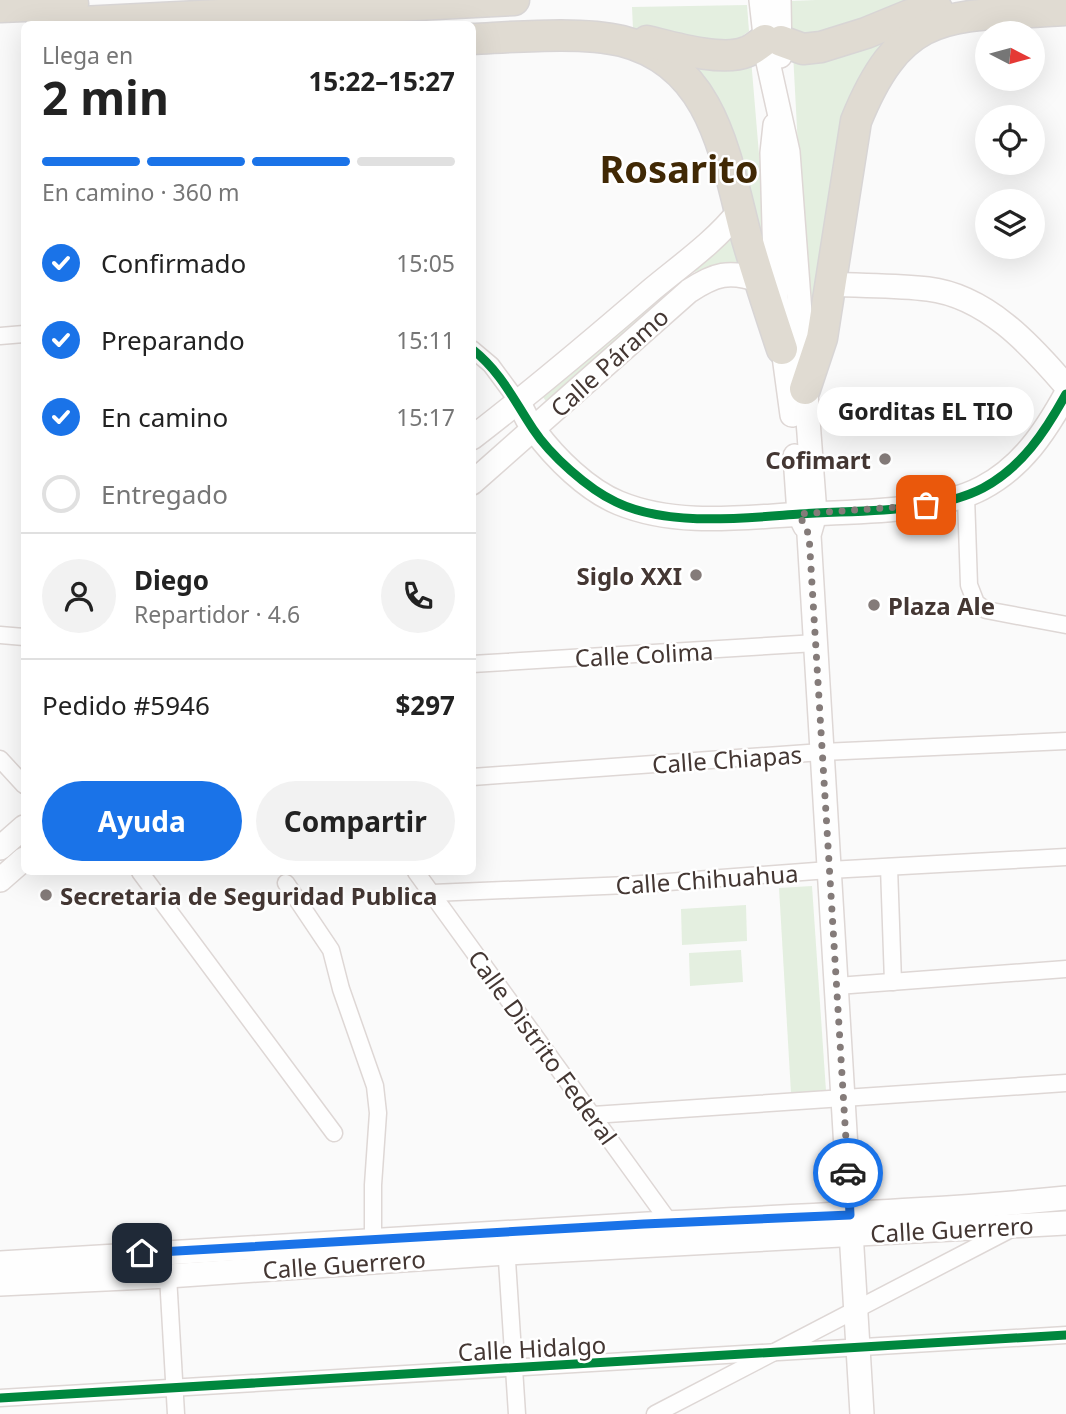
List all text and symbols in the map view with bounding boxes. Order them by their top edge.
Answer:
north arrow [975,21,1045,91]
map controls [975,21,1045,259]
text: Llega en [42,39,133,71]
text: 15:22–15:27 [308,63,455,99]
text: 2 min [42,66,169,128]
button: locate [975,105,1045,175]
district label: Rosarito [599,142,759,194]
text: En camino · 360 m [42,176,240,208]
button: layers [975,189,1045,259]
icon: check [42,244,80,282]
text: Confirmado [101,245,246,281]
text: 15:05 [396,247,455,279]
street label: Calle Páramo [543,300,675,424]
icon: check [42,321,80,359]
text: Preparando [101,322,245,358]
text: 15:11 [396,324,455,356]
callout: Gorditas EL TIO [818,386,1034,435]
text: Gorditas EL TIO [838,395,1013,427]
icon: check [42,398,80,436]
text: En camino [101,399,228,435]
text: 15:17 [396,401,455,433]
place label: Cofimart [765,443,871,476]
marker: Cofimart [877,451,893,467]
pin [896,475,956,535]
text: Entregado [101,476,228,512]
icon: bag [907,486,945,524]
button: person [42,559,116,633]
button: phone [381,559,455,633]
place label: Siglo XXI [577,559,682,592]
text: Diego [134,562,209,598]
marker: Siglo XXI [688,567,704,583]
place label: Plaza Ale [888,589,995,622]
marker: Plaza Ale [866,597,882,613]
text: Repartidor · 4.6 [134,598,300,630]
street label: Calle Colima [574,634,714,674]
text: Pedido #5946 [42,687,210,723]
text: $297 [396,687,455,723]
street label: Calle Chiapas [651,737,803,781]
button: Ayuda [42,781,242,861]
button: Compartir [256,781,455,861]
street label: Calle Chihuahua [614,856,800,902]
place label: Secretaria de Seguridad Publica [60,879,438,912]
marker: Secretaria de Seguridad Publica [38,887,54,903]
street label: Calle Distrito Federal [461,943,625,1151]
courier [813,1138,883,1208]
icon: car [829,1154,867,1192]
street label: Calle Guerrero [870,1208,1034,1250]
pin [112,1223,172,1283]
icon: home [123,1234,161,1272]
street label: Calle Guerrero [261,1242,427,1286]
street label: Calle Hidalgo [457,1328,607,1368]

